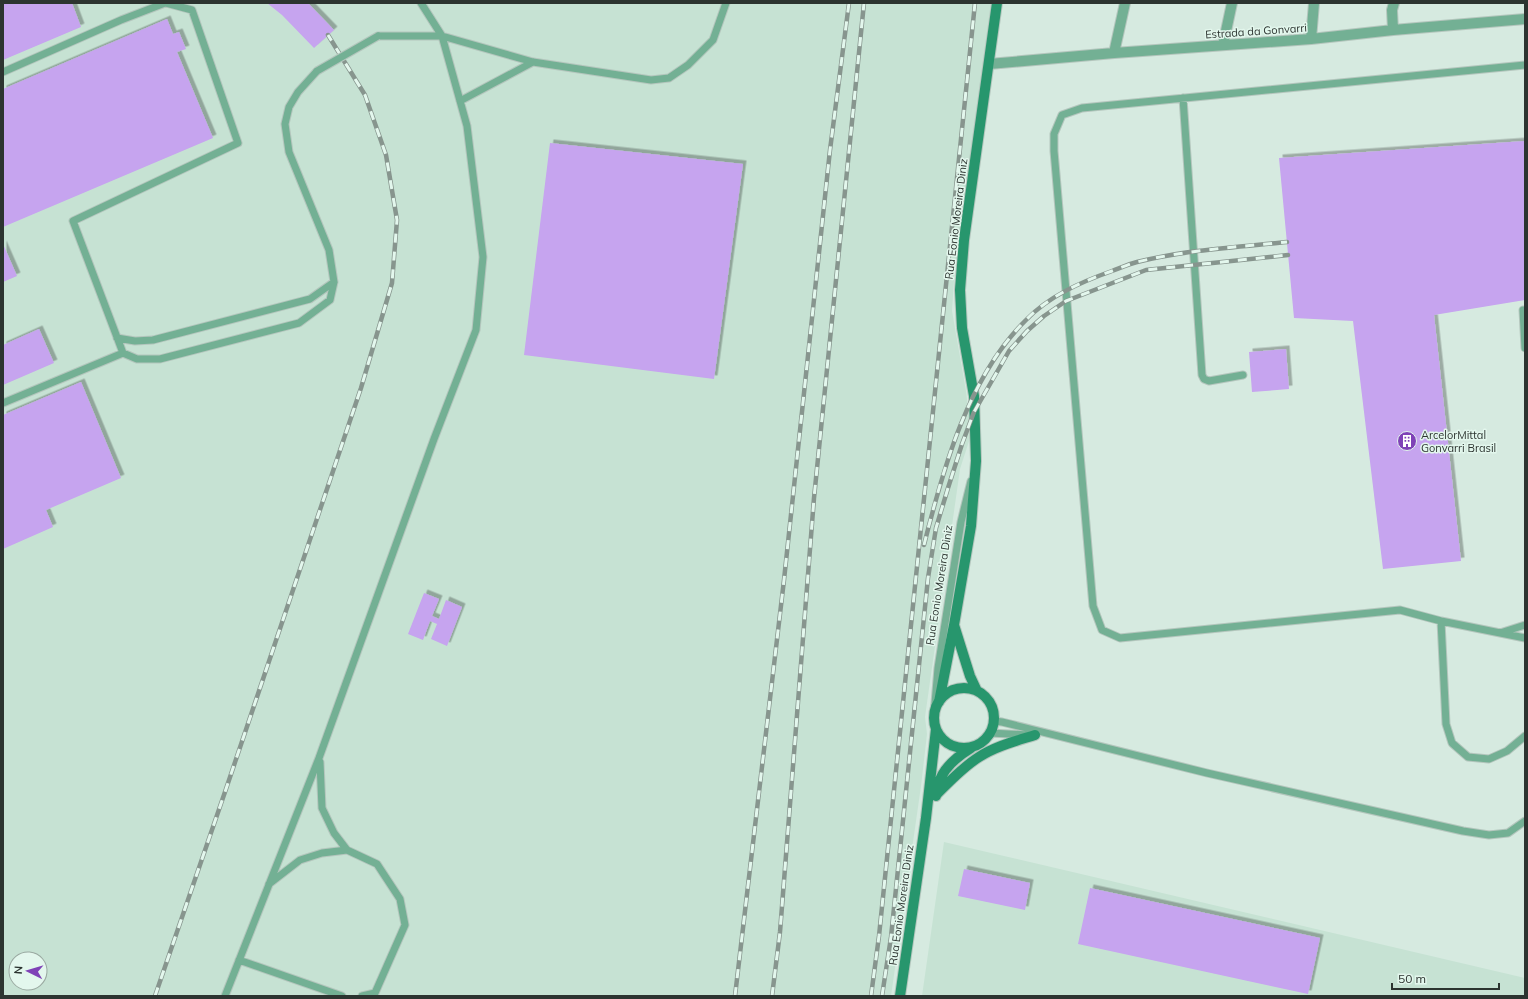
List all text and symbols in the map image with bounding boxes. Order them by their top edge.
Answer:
street label: Estrada da Gonvarri [1205,20,1307,42]
street label: Rua Eonio Moreira Diniz [942,158,970,280]
place label: ArcelorMittal Gonvarri Brasil [1421,428,1496,455]
building icon: ArcelorMittal Gonvarri Brasil [1396,430,1418,452]
street label: Rua Eonio Moreira Diniz [923,524,955,646]
street label: Rua Eonio Moreira Diniz [886,844,916,966]
north arrow [8,951,48,991]
text: N [11,965,25,975]
scale bar [1392,965,1499,991]
text: 50 m [1398,971,1426,986]

